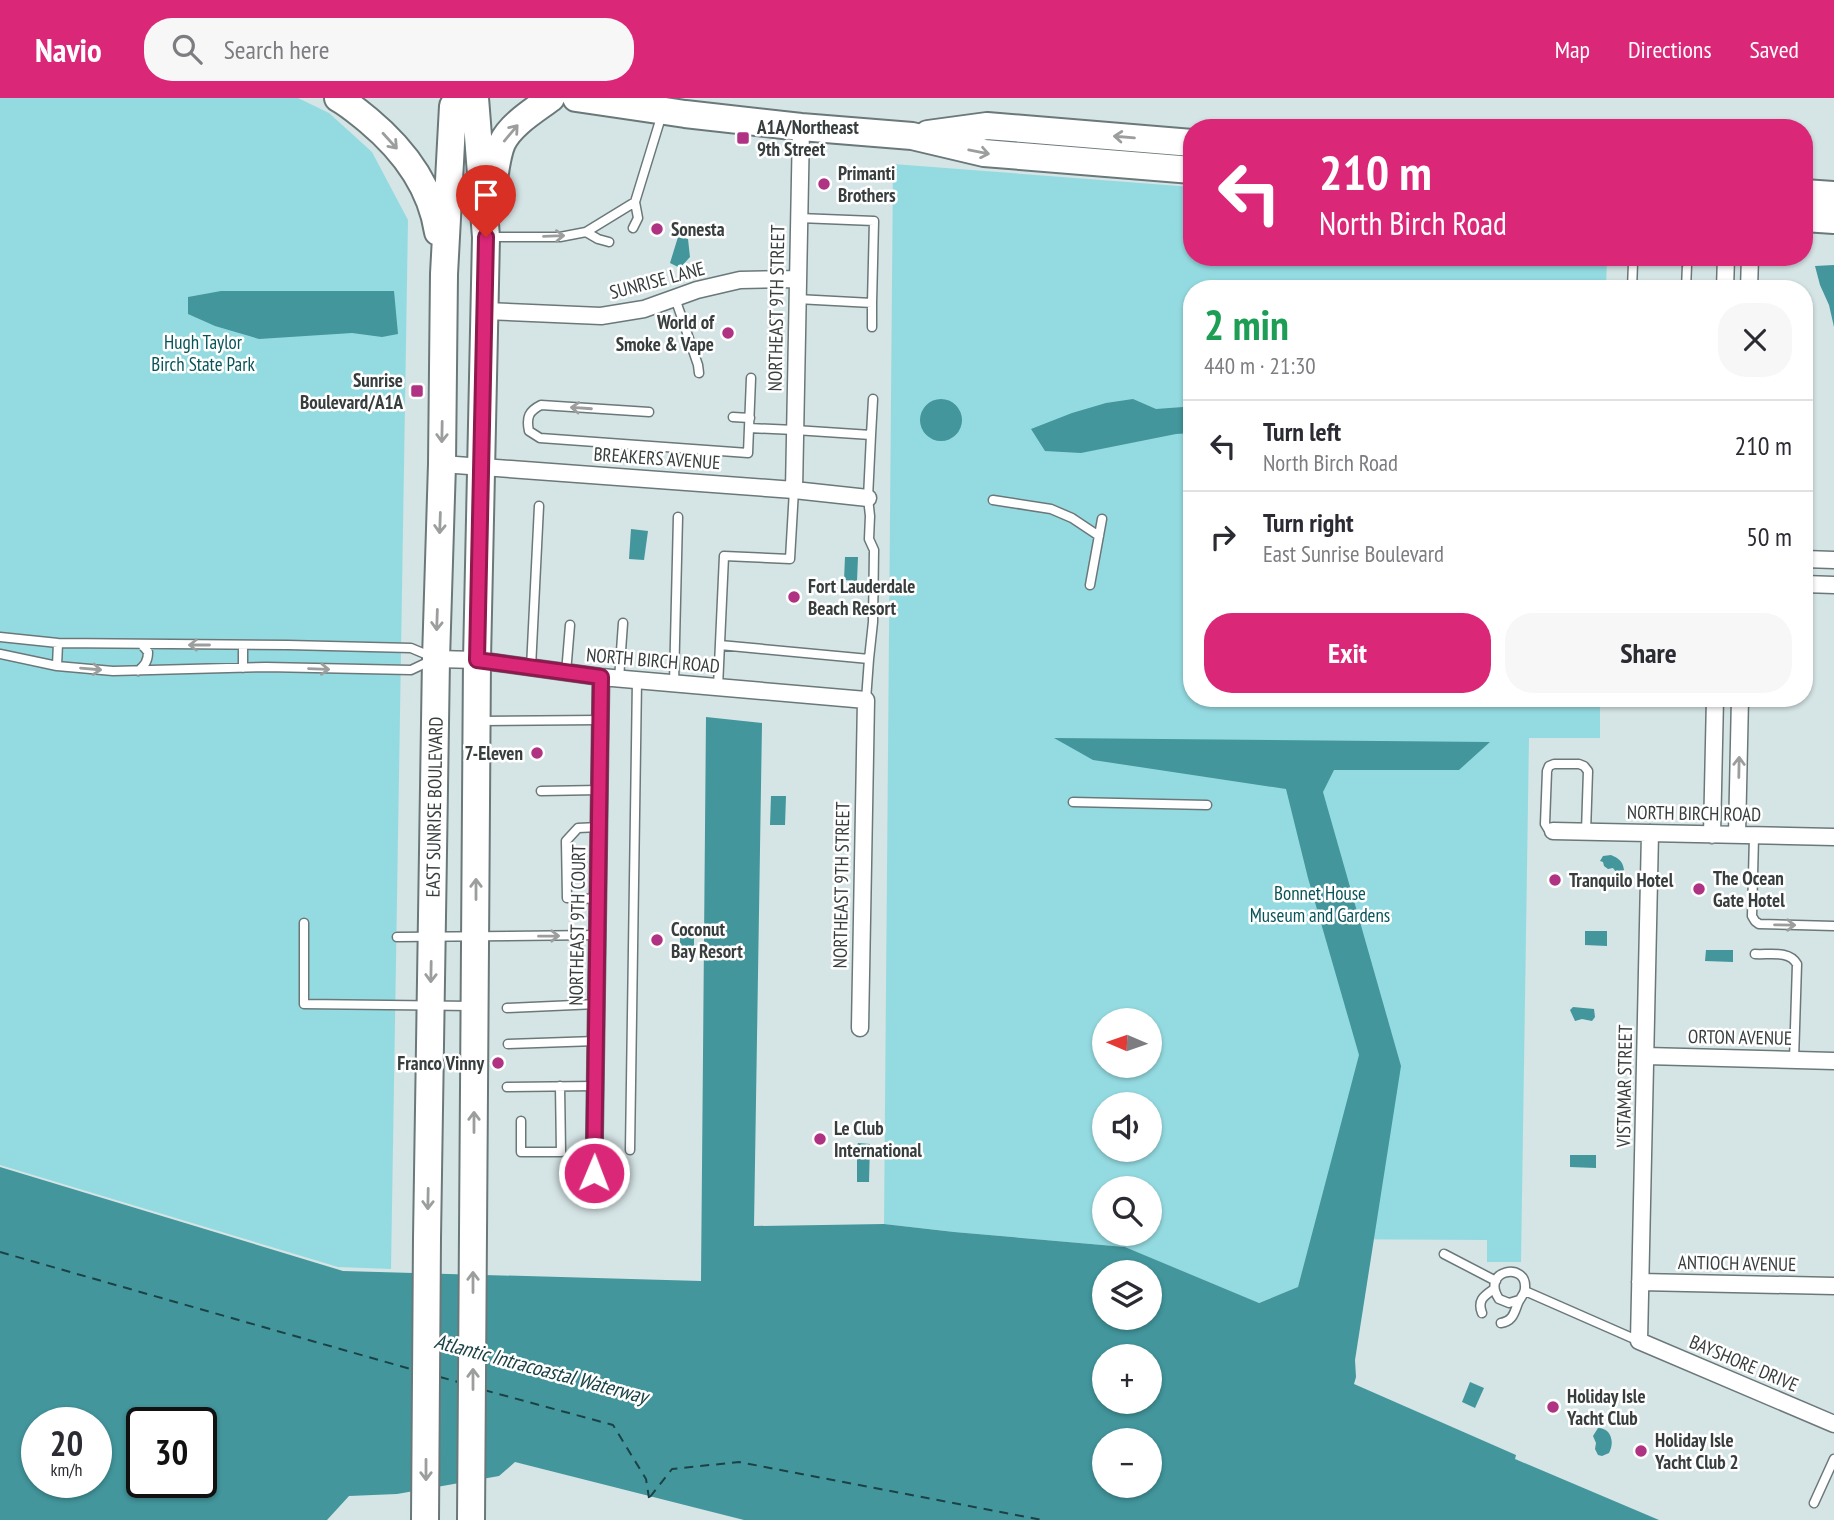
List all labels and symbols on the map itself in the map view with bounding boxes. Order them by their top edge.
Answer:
place label: A1A/Northeast 9th Street [756,115,859,161]
one-way arrow [502,124,518,142]
marker: A1A/Northeast 9th Street [735,130,751,146]
one-way arrow [1113,130,1136,143]
one-way arrow [382,132,399,149]
one-way arrow [967,145,990,159]
place label: Primanti Brothers [838,161,896,207]
pin [456,165,516,237]
marker: Primanti Brothers [816,176,832,192]
place label: Sonesta [671,217,725,241]
marker: Sonesta [649,221,665,237]
street label: NORTHEAST 9TH STREET [763,224,789,391]
one-way arrow [543,230,566,243]
street label: SUNRISE LANE [607,256,707,304]
place label: World of Smoke & Vape [616,310,715,356]
marker: World of Smoke & Vape [720,325,736,341]
park label: Hugh Taylor Birch State Park [151,330,255,376]
place label: Sunrise Boulevard/A1A [300,368,403,414]
marker: Sunrise Boulevard/A1A [409,383,425,399]
one-way arrow [570,401,593,414]
one-way arrow [435,420,449,443]
street label: BREAKERS AVENUE [593,442,721,474]
one-way arrow [433,511,447,534]
place label: Fort Lauderdale Beach Resort [808,574,915,620]
marker: Fort Lauderdale Beach Resort [786,589,802,605]
one-way arrow [431,608,444,631]
one-way arrow [187,638,210,652]
street label: NORTH BIRCH ROAD [585,642,721,678]
one-way arrow [307,662,330,675]
one-way arrow [79,663,102,676]
street label: EAST SUNRISE BOULEVARD [420,716,448,898]
place label: 7-Eleven [464,741,523,765]
marker: 7-Eleven [529,745,545,761]
one-way arrow [1732,756,1746,779]
street label: NORTH BIRCH ROAD [1627,800,1761,826]
street label: NORTHEAST 9TH STREET [828,801,854,968]
street label: NORTHEAST 9TH COURT [564,844,590,1006]
place label: The Ocean Gate Hotel [1713,866,1785,912]
place label: Tranquilo Hotel [1569,868,1674,892]
marker: Tranquilo Hotel [1547,872,1563,888]
one-way arrow [469,877,483,900]
park label: Bonnet House Museum and Gardens [1250,881,1390,927]
marker: The Ocean Gate Hotel [1691,881,1707,897]
place label: Coconut Bay Resort [671,917,743,963]
one-way arrow [1773,918,1796,932]
one-way arrow [537,929,560,943]
marker: Coconut Bay Resort [649,932,665,948]
one-way arrow [425,960,438,983]
north arrow [1092,1008,1162,1078]
street label: VISTAMAR STREET [1611,1024,1637,1148]
street label: ORTON AVENUE [1688,1024,1792,1050]
place label: Franco Vinny [397,1051,484,1075]
marker: Franco Vinny [490,1055,506,1071]
one-way arrow [467,1111,481,1134]
place label: Le Club International [834,1116,922,1162]
marker: Le Club International [812,1131,828,1147]
position arrow [557,1136,631,1210]
one-way arrow [421,1188,435,1211]
street label: ANTIOCH AVENUE [1678,1250,1796,1276]
one-way arrow [466,1271,480,1294]
water label: Atlantic Intracoastal Waterway [432,1327,653,1411]
street label: BAYSHORE DRIVE [1686,1329,1802,1397]
one-way arrow [466,1368,479,1391]
place label: Holiday Isle Yacht Club [1566,1384,1646,1430]
marker: Holiday Isle Yacht Club [1545,1399,1561,1415]
speed limit sign: 30 [126,1407,217,1498]
place label: Holiday Isle Yacht Club 2 [1654,1428,1739,1474]
marker: Holiday Isle Yacht Club 2 [1633,1443,1649,1459]
one-way arrow [419,1458,433,1481]

